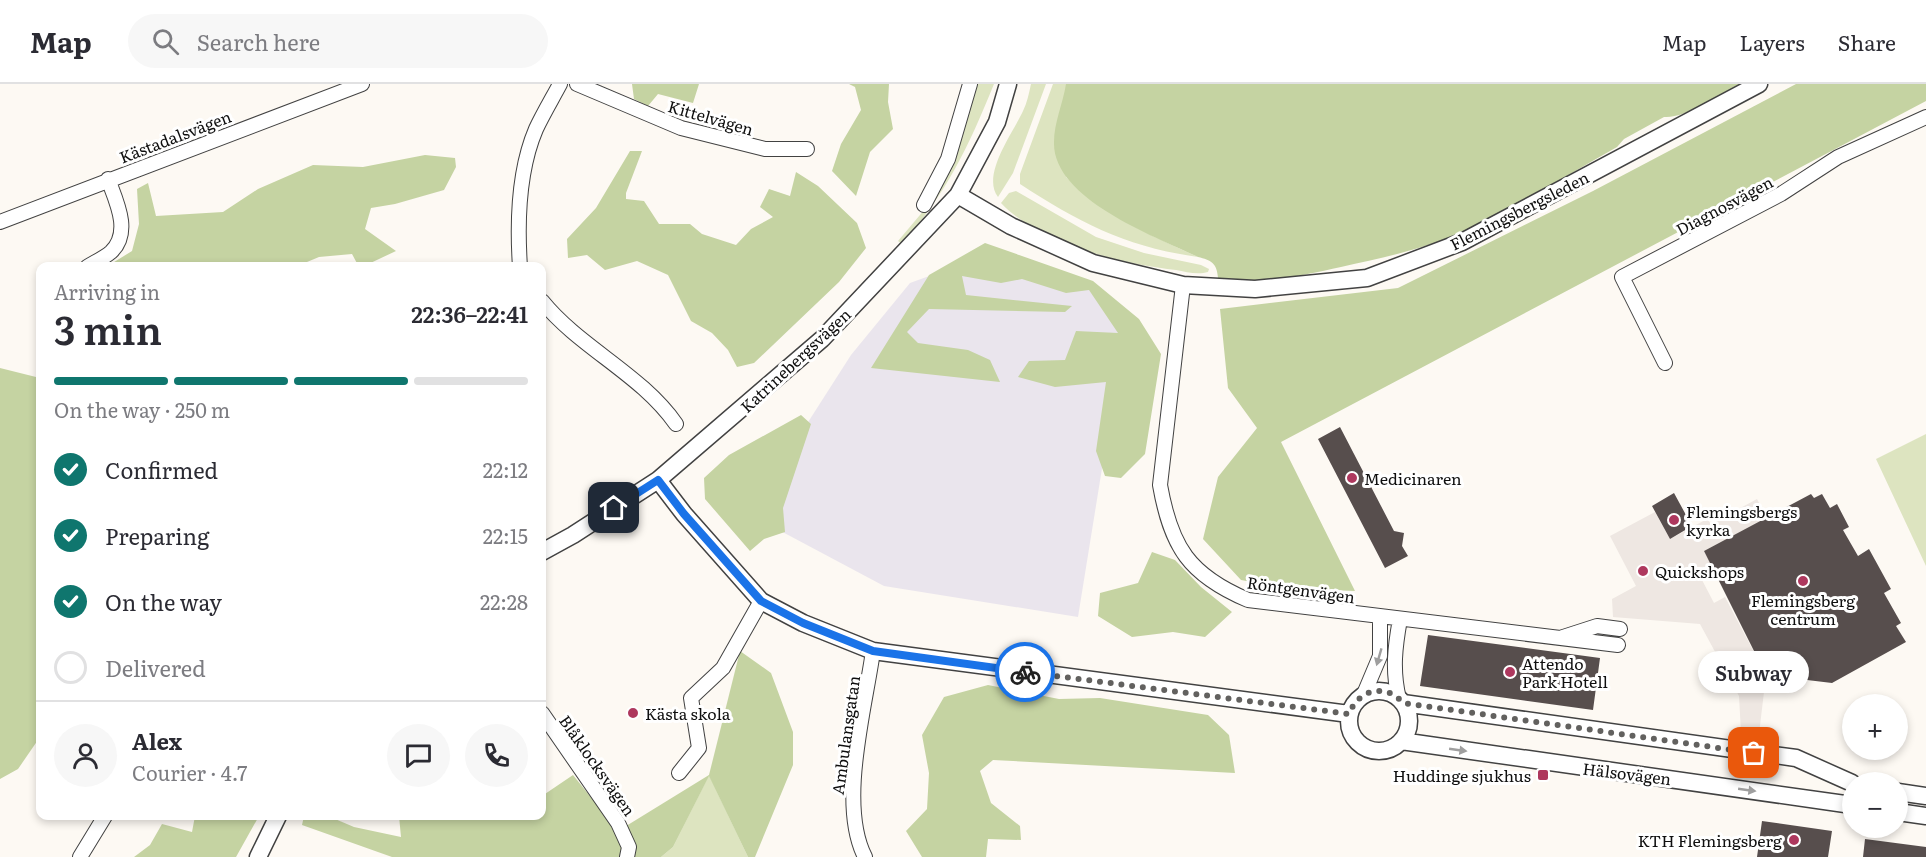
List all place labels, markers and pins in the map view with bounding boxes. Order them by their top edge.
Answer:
place label: Medicinaren [1364,466,1462,490]
marker: Medicinaren [1345,471,1359,485]
pin [588,482,639,533]
place label: Flemingsbergs kyrka [1686,499,1797,541]
marker: Flemingsbergs kyrka [1667,513,1681,527]
place label: Quickshops [1655,559,1744,583]
marker: Quickshops [1636,564,1650,578]
marker: Flemingsberg centrum [1796,574,1810,588]
place label: Flemingsberg centrum [1751,588,1855,630]
place label: Attendo Park Hotell [1522,651,1608,693]
callout: Subway [1698,651,1810,693]
marker: Attendo Park Hotell [1503,665,1517,679]
place label: Kästa skola [645,701,731,725]
marker: Kästa skola [626,706,640,720]
pin [1728,727,1779,778]
place label: Huddinge sjukhus [1393,763,1531,787]
marker: Huddinge sjukhus [1536,768,1550,782]
place label: KTH Flemingsberg [1638,828,1782,852]
marker: KTH Flemingsberg [1787,833,1801,847]

